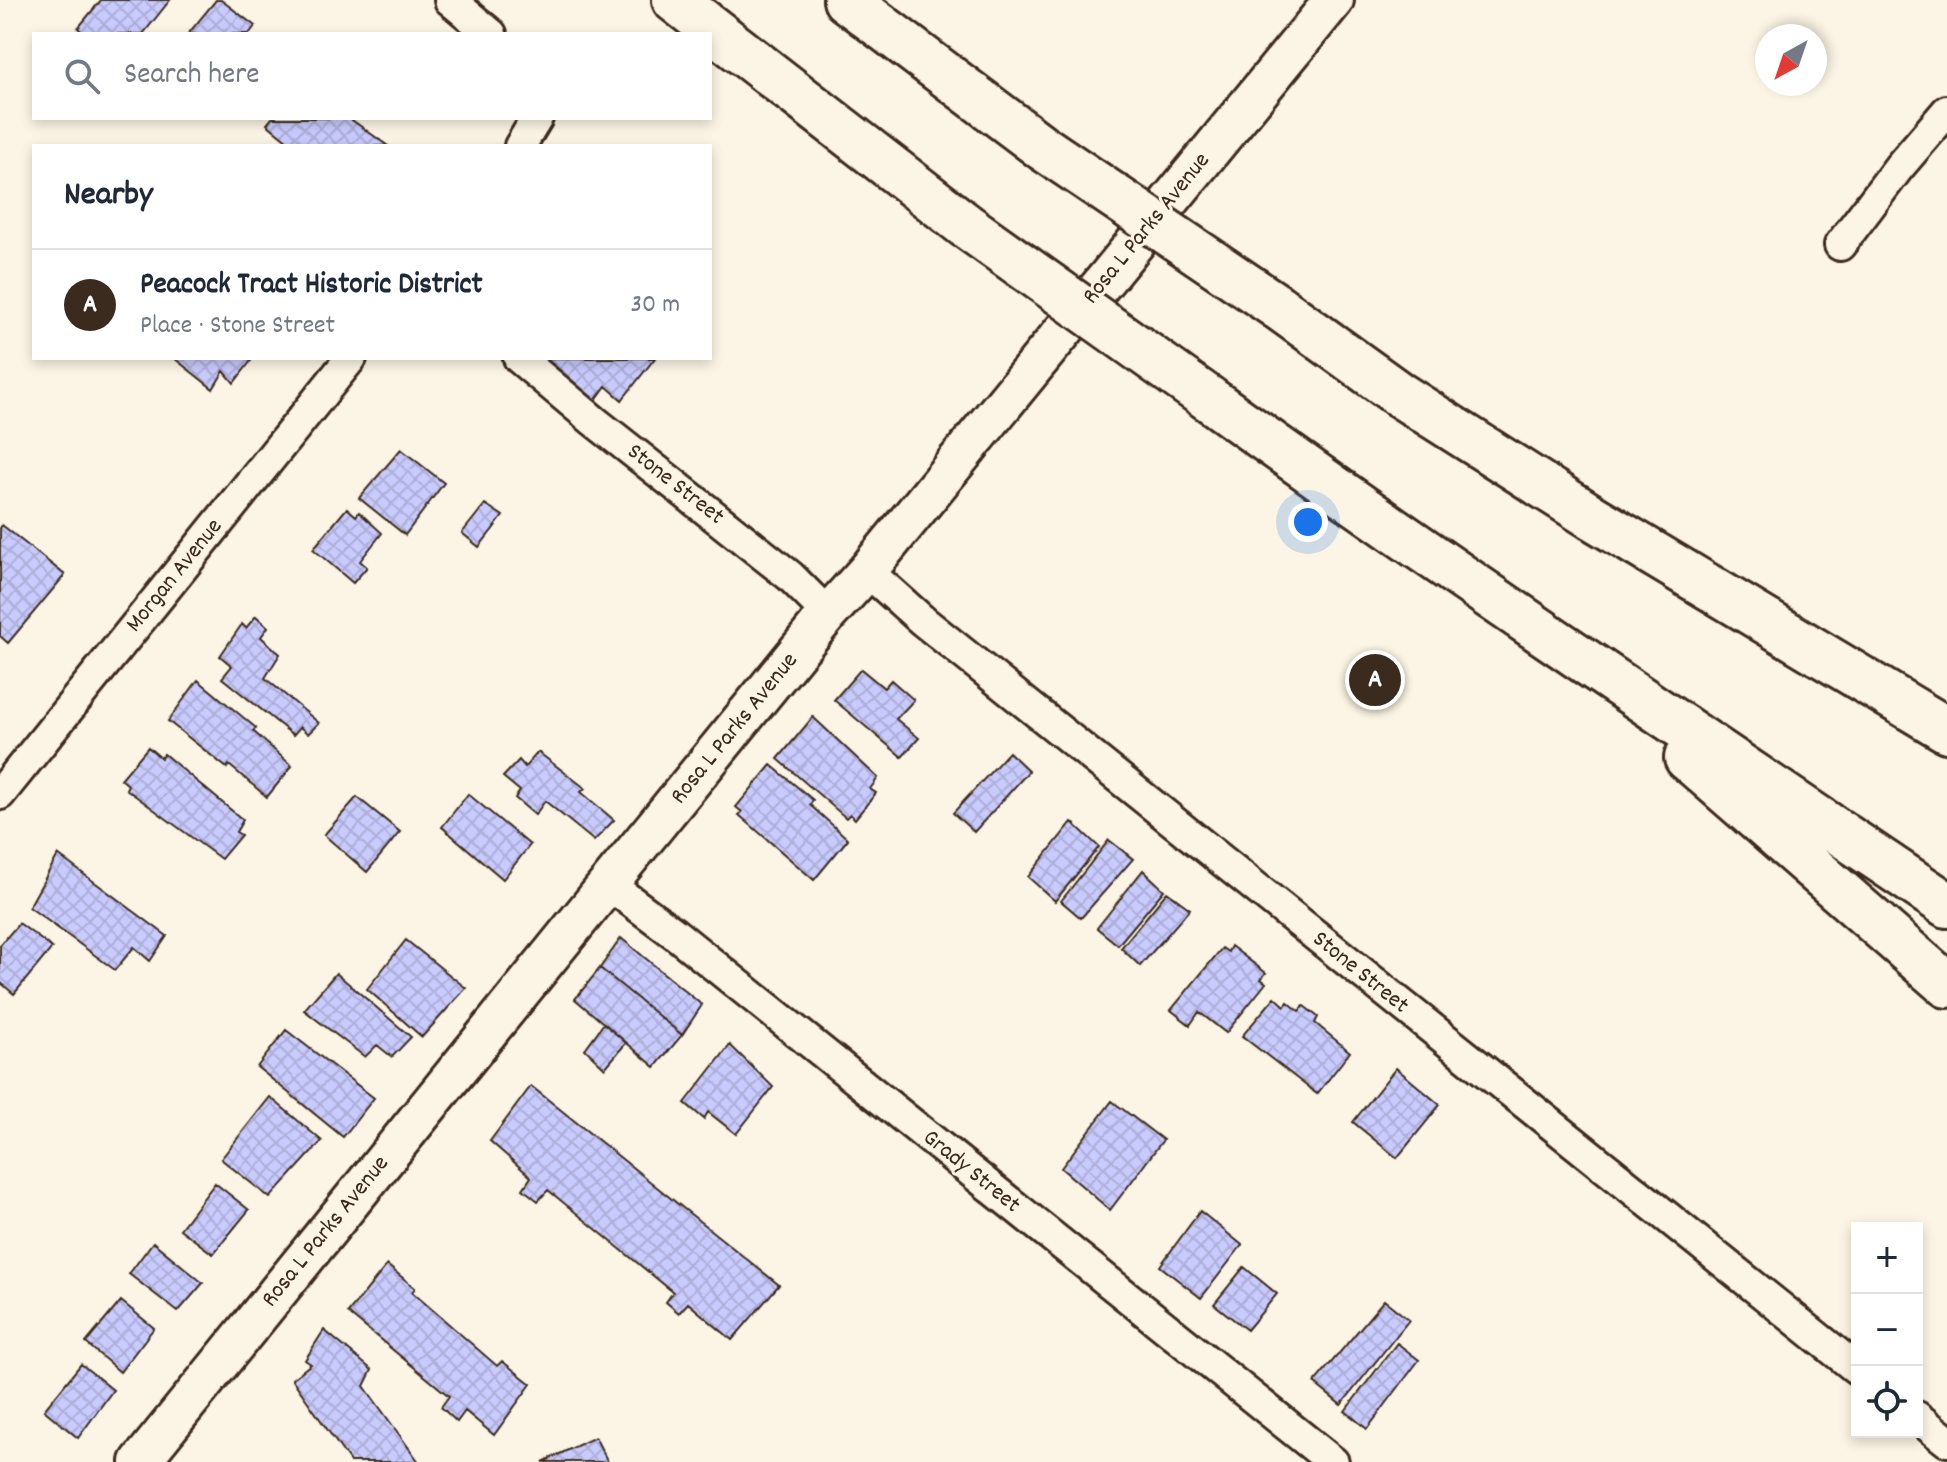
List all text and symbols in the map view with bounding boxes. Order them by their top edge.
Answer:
north arrow [1755,24,1827,96]
search box [32,32,712,120]
icon: search [60,54,104,98]
text: Search here [124,55,260,98]
street label: Rosa L Parks Avenue [1075,146,1219,312]
text: Nearby [64,172,153,221]
text: Peacock Tract Historic District [140,265,483,308]
text: A [83,287,97,324]
text: 30 m [630,287,680,324]
text: Place · Stone Street [140,308,335,345]
street label: Stone Street [619,436,731,534]
your location [1288,502,1328,542]
street label: Morgan Avenue [118,512,232,640]
street label: Rosa L Parks Avenue [663,646,807,812]
pin: A [1349,650,1401,710]
street label: Stone Street [1304,923,1416,1023]
street label: Grady Street [915,1122,1027,1222]
street label: Rosa L Parks Avenue [254,1149,398,1315]
map controls [1851,1222,1923,1438]
button: + [1851,1222,1923,1294]
button: − [1851,1294,1923,1366]
button: locate [1851,1366,1923,1438]

